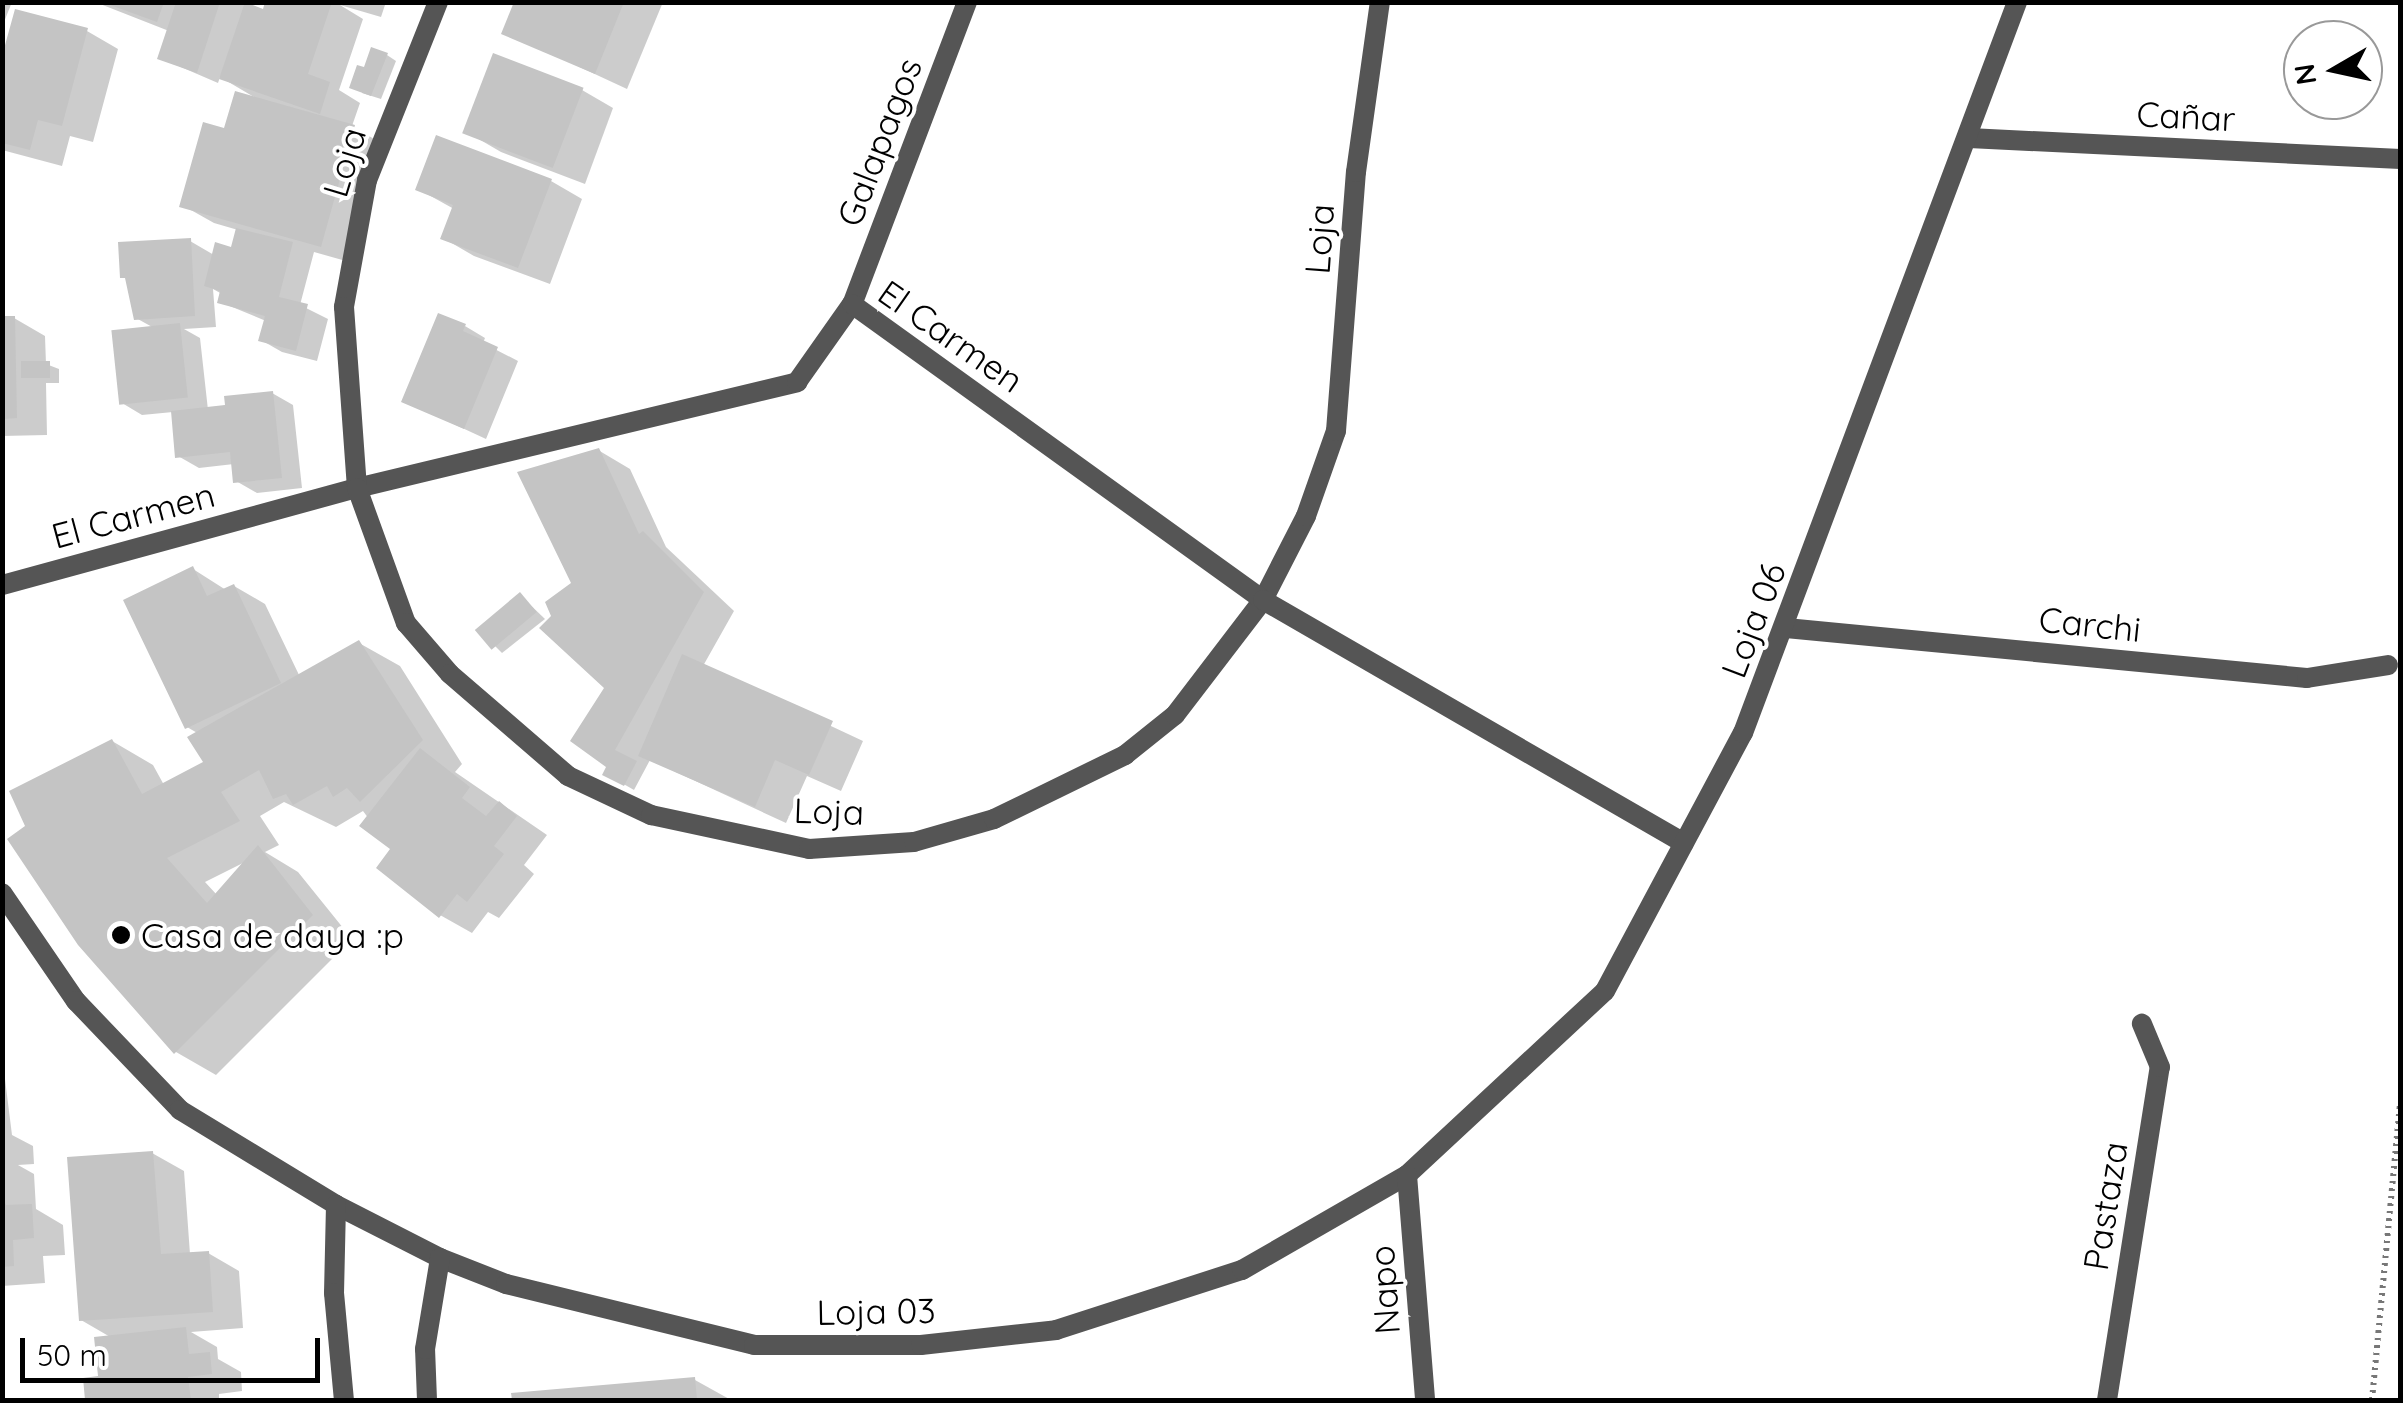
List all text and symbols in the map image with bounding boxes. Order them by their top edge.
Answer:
north arrow [2283,20,2383,120]
street label: Galapagos [828,52,930,232]
text: N [2286,62,2324,87]
street label: Cañar [2135,92,2237,140]
street label: Loja [314,122,374,202]
street label: Loja [1296,202,1342,276]
street label: El Carmen [871,271,1031,401]
street label: El Carmen [47,473,219,557]
street label: Loja 06 [1712,557,1794,683]
street label: Carchi [2037,598,2143,650]
street label: Loja [793,789,865,833]
place label: Casa de daya :p [141,914,404,956]
marker: Casa de daya :p [110,924,132,946]
street label: Pastaza [2074,1139,2136,1273]
street label: Napo [1360,1244,1408,1336]
street label: Loja 03 [816,1289,936,1333]
scale bar [25,1318,325,1380]
text: 50 m [37,1336,107,1374]

